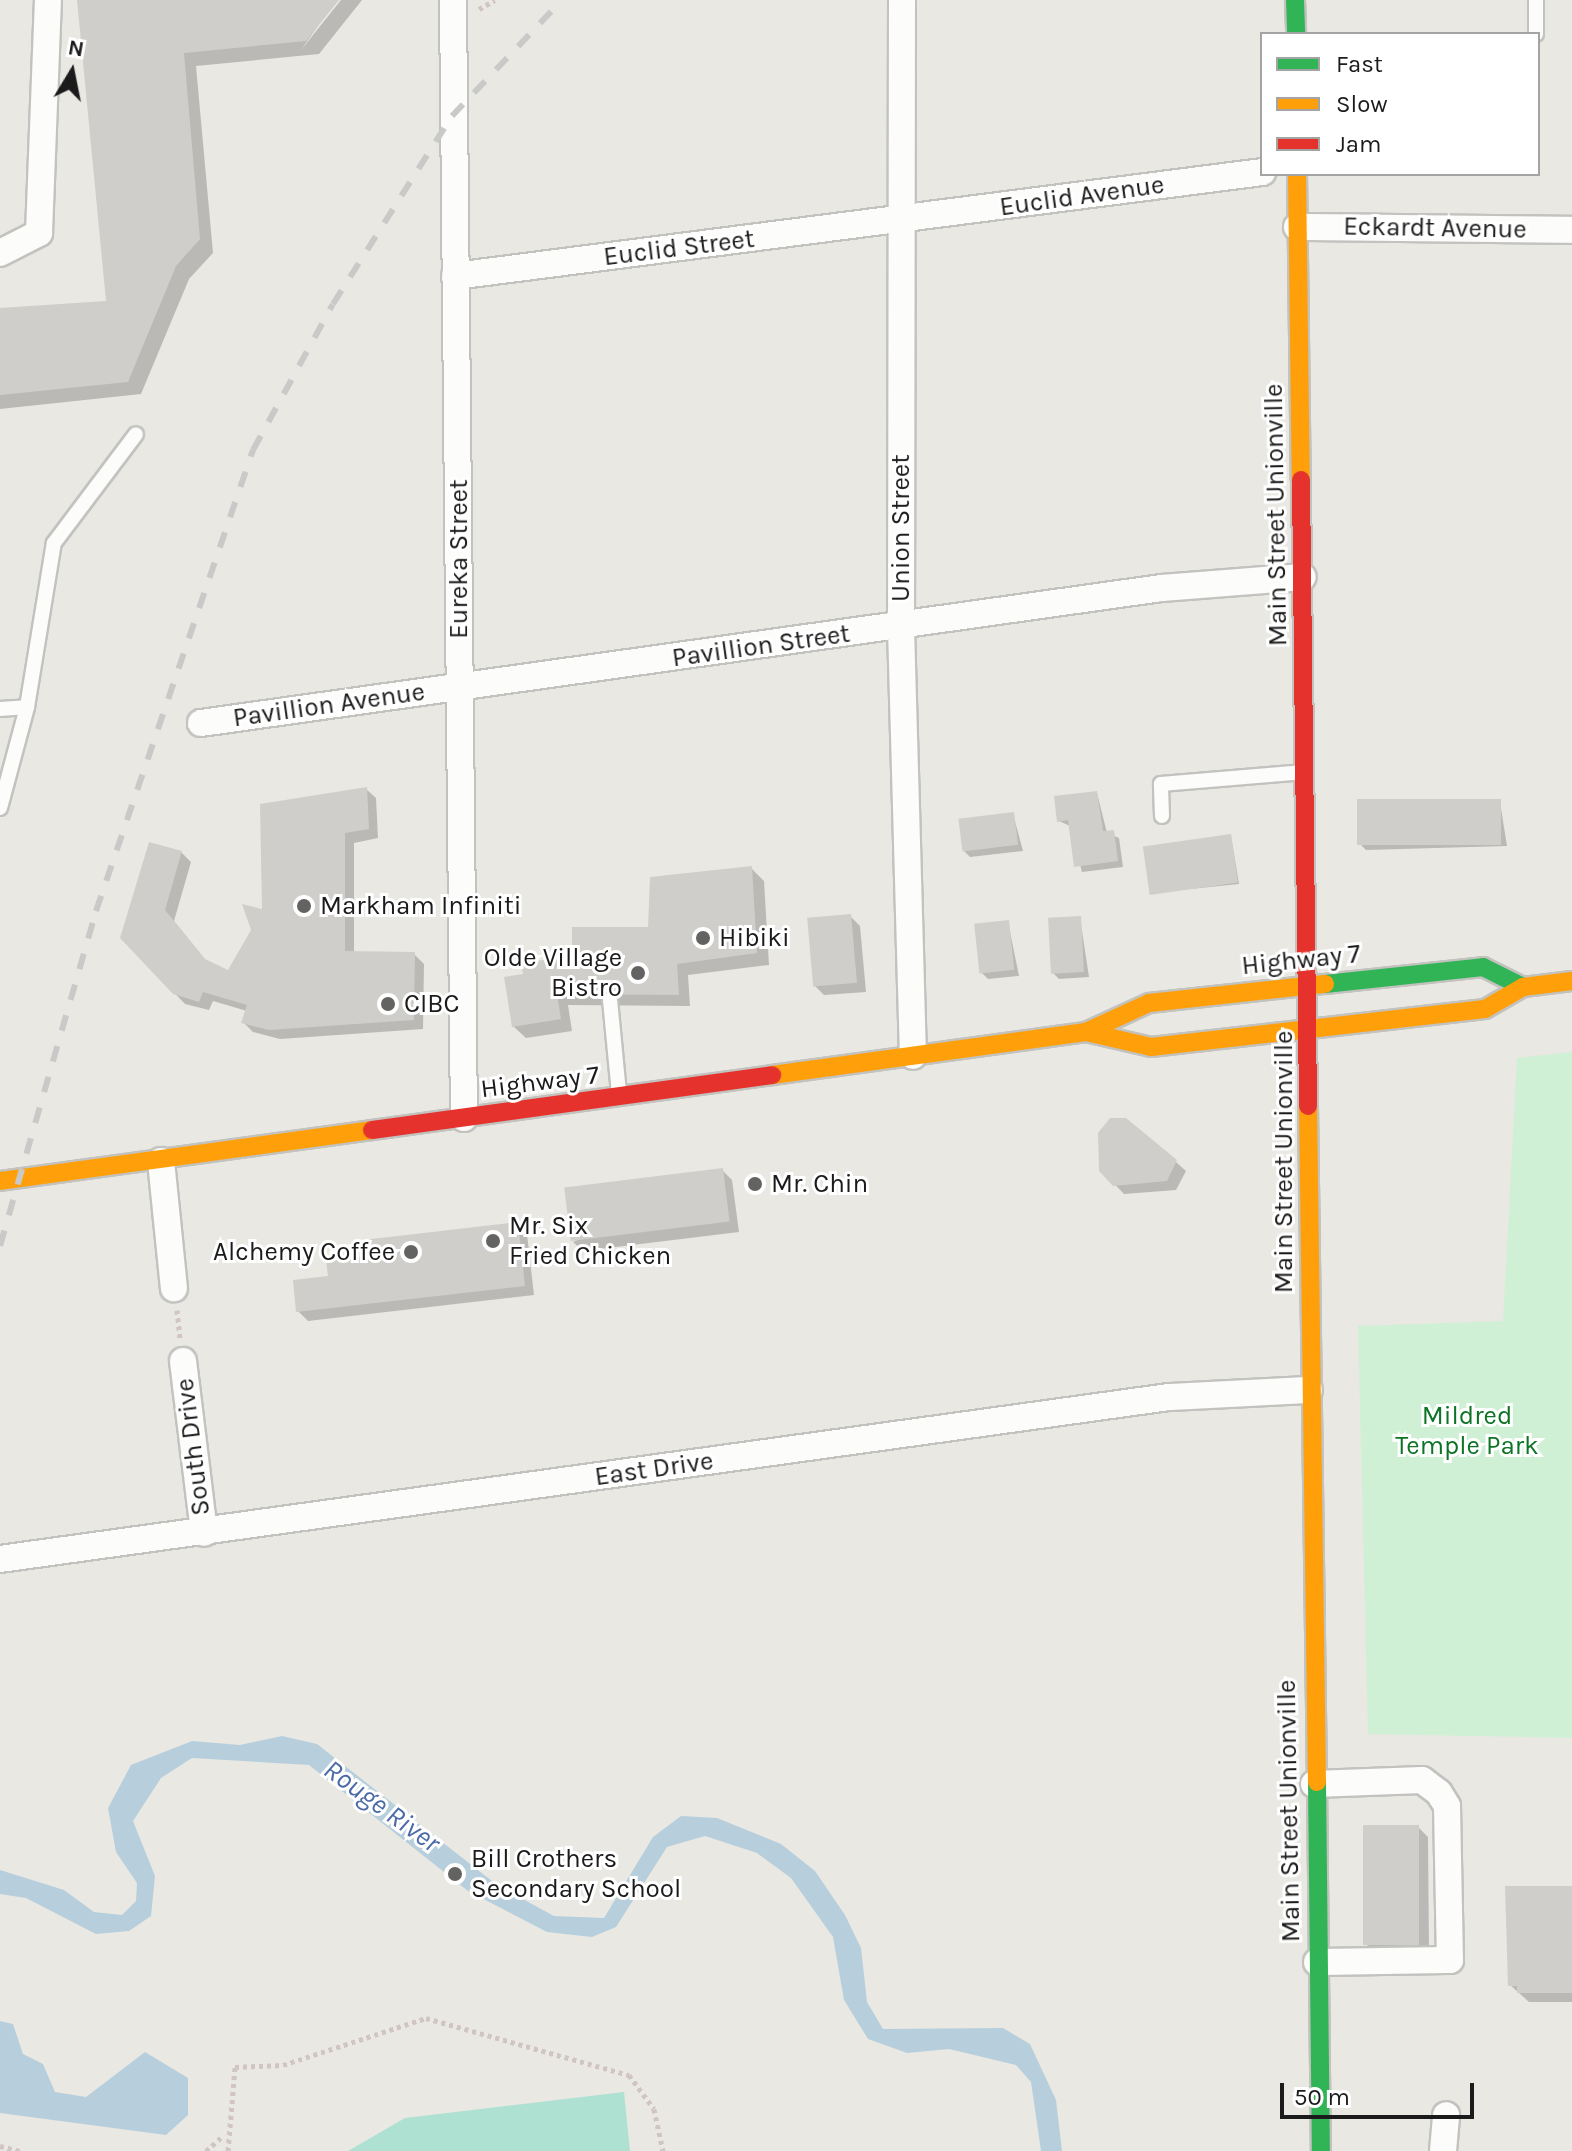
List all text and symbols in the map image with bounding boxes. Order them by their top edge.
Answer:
north arrow [32,32,112,112]
legend [1260,32,1540,176]
text: N [66,34,86,63]
text: Fast [1336,50,1383,78]
text: Slow [1336,90,1388,118]
text: Jam [1336,130,1381,158]
street label: Euclid Avenue [998,169,1166,223]
street label: Eckardt Avenue [1343,211,1527,245]
street label: Euclid Street [602,223,756,273]
street label: Main Street Unionville [1258,383,1294,647]
street label: Union Street [885,454,917,602]
street label: Eureka Street [443,479,475,639]
street label: Pavillion Street [670,618,852,674]
street label: Pavillion Avenue [231,676,427,734]
place label: Markham Infiniti [320,890,521,922]
marker: Markham Infiniti [295,897,313,915]
place label: Hibiki [719,922,790,954]
marker: Hibiki [694,929,712,947]
street label: Highway 7 [1240,938,1362,982]
place label: Olde Village Bistro [484,942,622,1004]
marker: Olde Village Bistro [629,964,647,982]
place label: CIBC [404,988,459,1020]
marker: CIBC [379,995,397,1013]
street label: Main Street Unionville [1268,1031,1300,1293]
street label: Highway 7 [479,1059,601,1105]
place label: Mr. Chin [771,1168,868,1200]
marker: Mr. Chin [746,1175,764,1193]
place label: Mr. Six Fried Chicken [509,1210,671,1272]
marker: Mr. Six Fried Chicken [484,1232,502,1250]
place label: Alchemy Coffee [213,1236,395,1268]
marker: Alchemy Coffee [402,1243,420,1261]
street label: South Drive [169,1377,217,1517]
park label: Mildred Temple Park [1395,1400,1539,1462]
street label: East Drive [593,1445,715,1493]
street label: Main Street Unionville [1271,1679,1307,1943]
water label: Rouge River [317,1752,447,1860]
place label: Bill Crothers Secondary School [471,1843,681,1904]
marker: Bill Crothers Secondary School [446,1865,464,1883]
scale bar [1284,2067,1478,2117]
text: 50 m [1294,2083,1350,2111]

